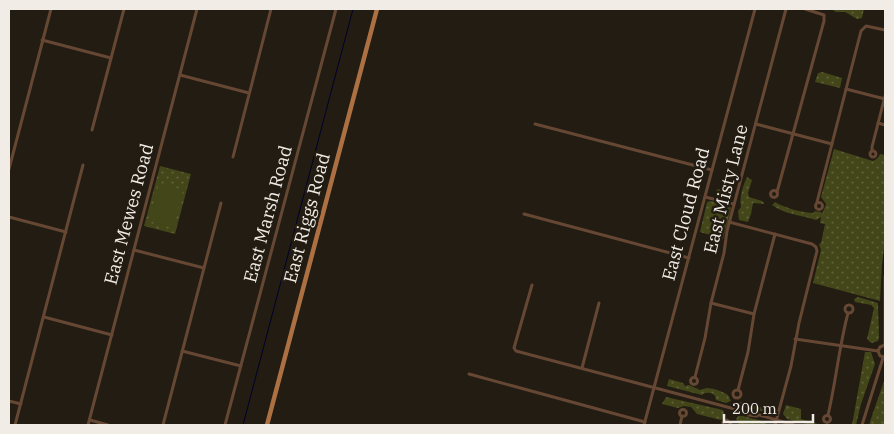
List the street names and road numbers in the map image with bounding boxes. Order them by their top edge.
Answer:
street label: East Misty Lane [698,122,753,256]
street label: East Mewes Road [99,141,158,287]
street label: East Marsh Road [238,143,297,285]
street label: East Cloud Road [657,145,714,283]
street label: East Riggs Road [278,150,335,285]

